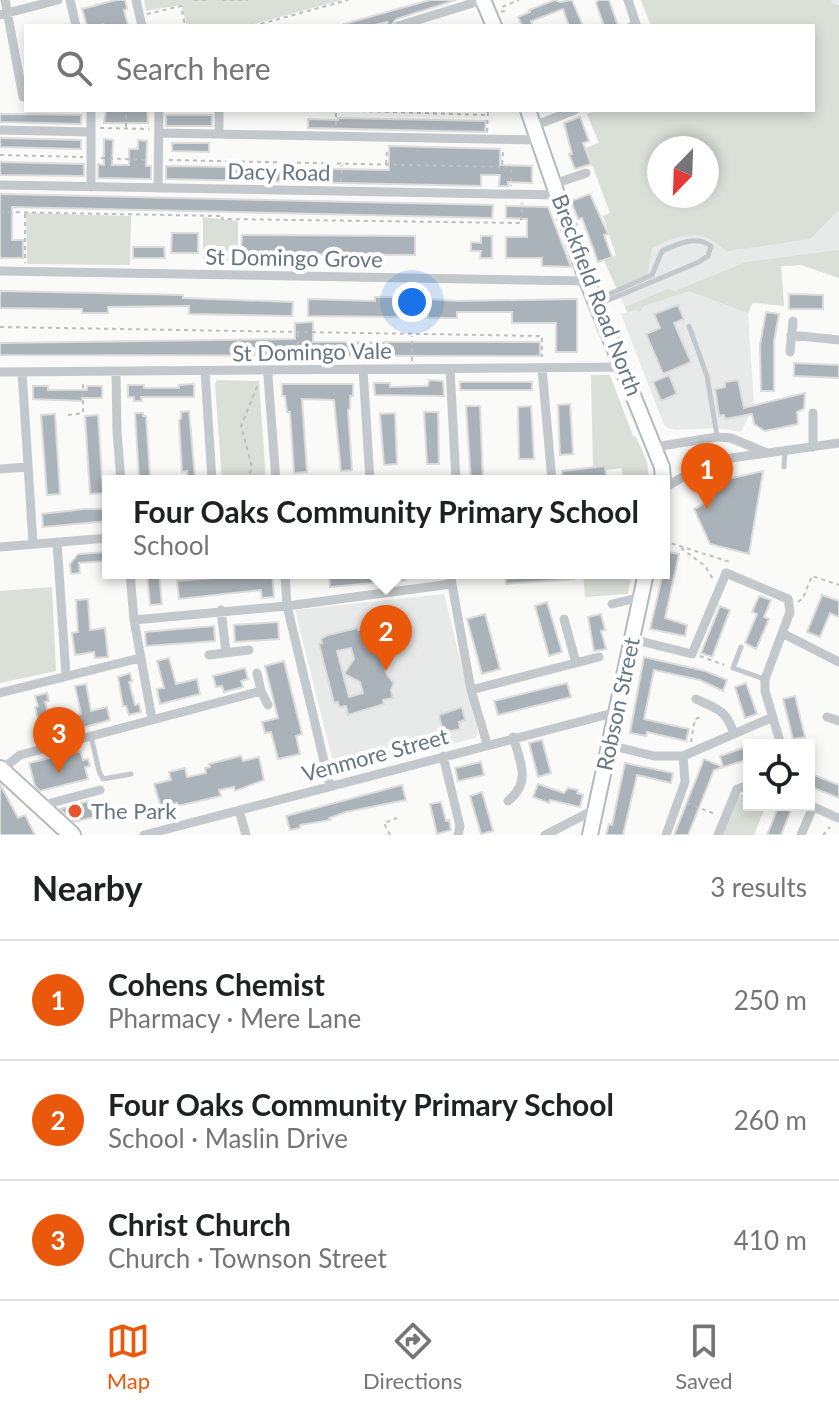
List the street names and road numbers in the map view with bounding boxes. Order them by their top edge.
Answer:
street label: Dacy Road [227,157,331,186]
street label: Breckfield Road North [547,190,648,399]
street label: St Domingo Grove [205,242,383,273]
street label: St Domingo Vale [232,337,392,366]
street label: Robson Street [590,635,645,773]
street label: Venmore Street [299,722,451,787]

